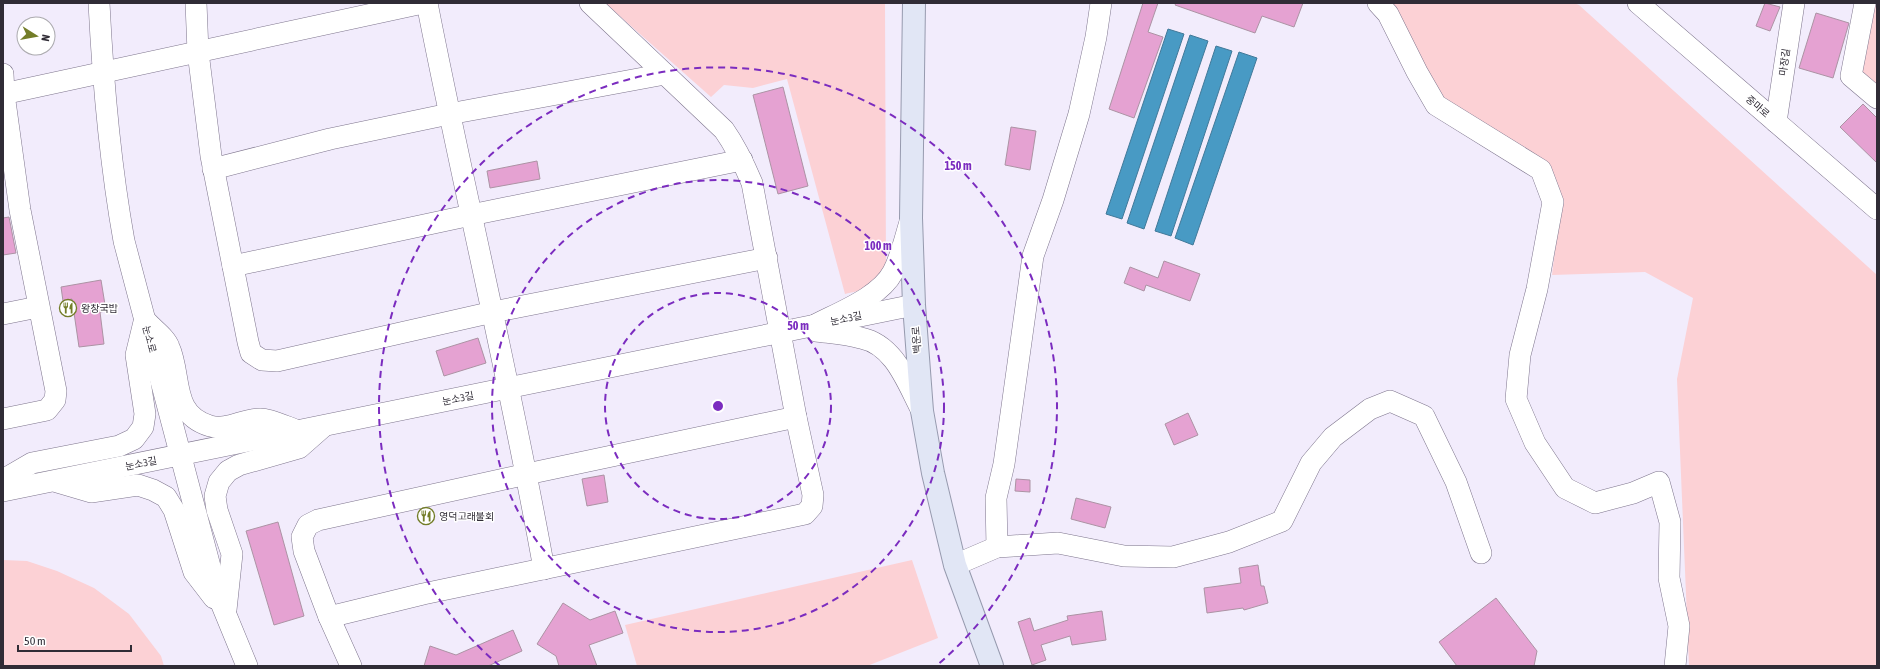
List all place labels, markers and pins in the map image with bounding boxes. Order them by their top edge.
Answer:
restaurant icon: 왕창국밥 [58,298,78,318]
place label: 왕창국밥 [81,303,119,314]
centre of rings [711,399,725,413]
restaurant icon: 영덕고래불회 [416,506,436,526]
place label: 영덕고래불회 [439,511,494,522]

